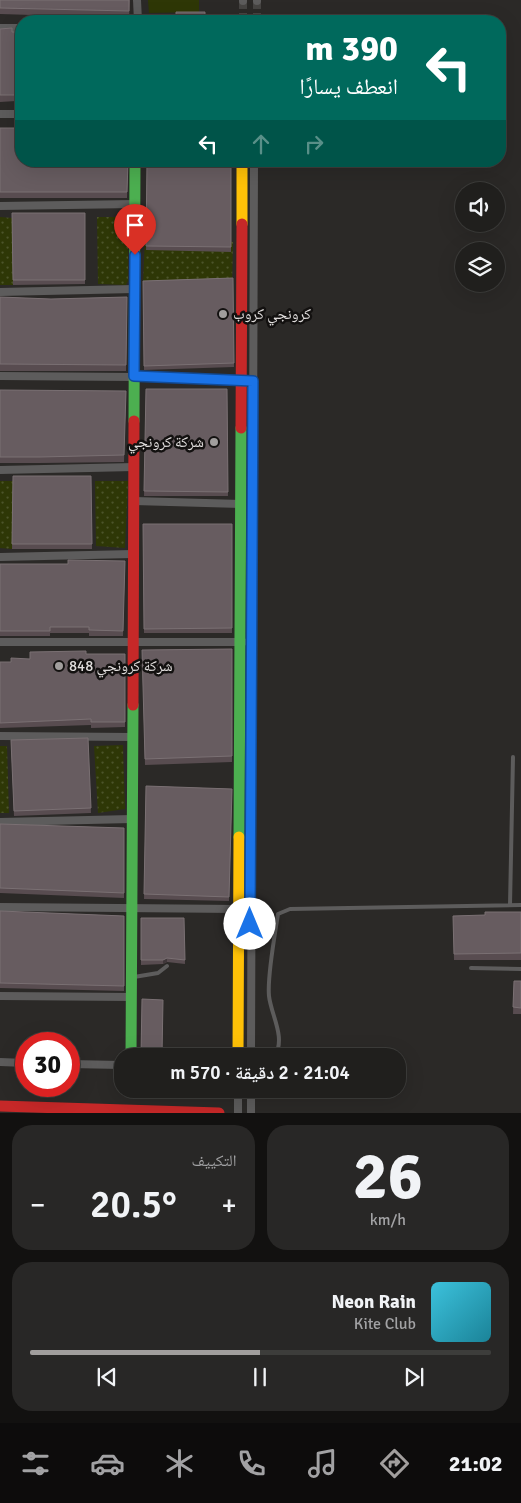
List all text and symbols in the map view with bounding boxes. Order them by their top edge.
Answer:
text: 390 m [305,27,398,70]
icon: left [416,35,481,100]
text: انعطف يسارًا [300,73,398,100]
icon: left [194,130,222,158]
icon: ahead [247,130,275,158]
icon: right [300,130,328,158]
map controls [455,182,505,292]
button: sound [455,182,505,232]
pin [114,204,156,255]
icon: arrive [121,211,149,239]
button: layers [455,242,505,292]
place label: كرونجي كروب [233,305,311,326]
marker: كرونجي كروب [217,308,229,320]
place label: شركة كرونجي [128,433,204,454]
marker: شركة كرونجي [208,436,220,448]
place label: شركة كرونجي 848 [69,657,173,678]
marker: شركة كرونجي 848 [53,660,65,672]
position arrow [223,897,275,949]
speed limit sign: 30 [15,1032,80,1097]
text: 21:04 · 2 دقيقة · 570 m [170,1061,350,1085]
text: 26 [353,1137,423,1217]
text: التكييف [192,1151,237,1171]
text: 20.5° [90,1181,177,1228]
text: − [30,1188,45,1222]
text: + [221,1188,237,1222]
text: km/h [370,1210,406,1230]
text: Neon Rain [331,1290,416,1314]
text: Kite Club [354,1314,416,1334]
icon: previous [93,1363,121,1391]
icon: pause [246,1363,274,1391]
icon: next [400,1363,428,1391]
icon: filters [18,1446,53,1481]
icon: car [90,1446,125,1481]
icon: climate [162,1446,197,1481]
icon: phone [234,1446,269,1481]
icon: music [305,1446,340,1481]
icon: directions [377,1446,412,1481]
text: 21:02 [449,1450,503,1477]

